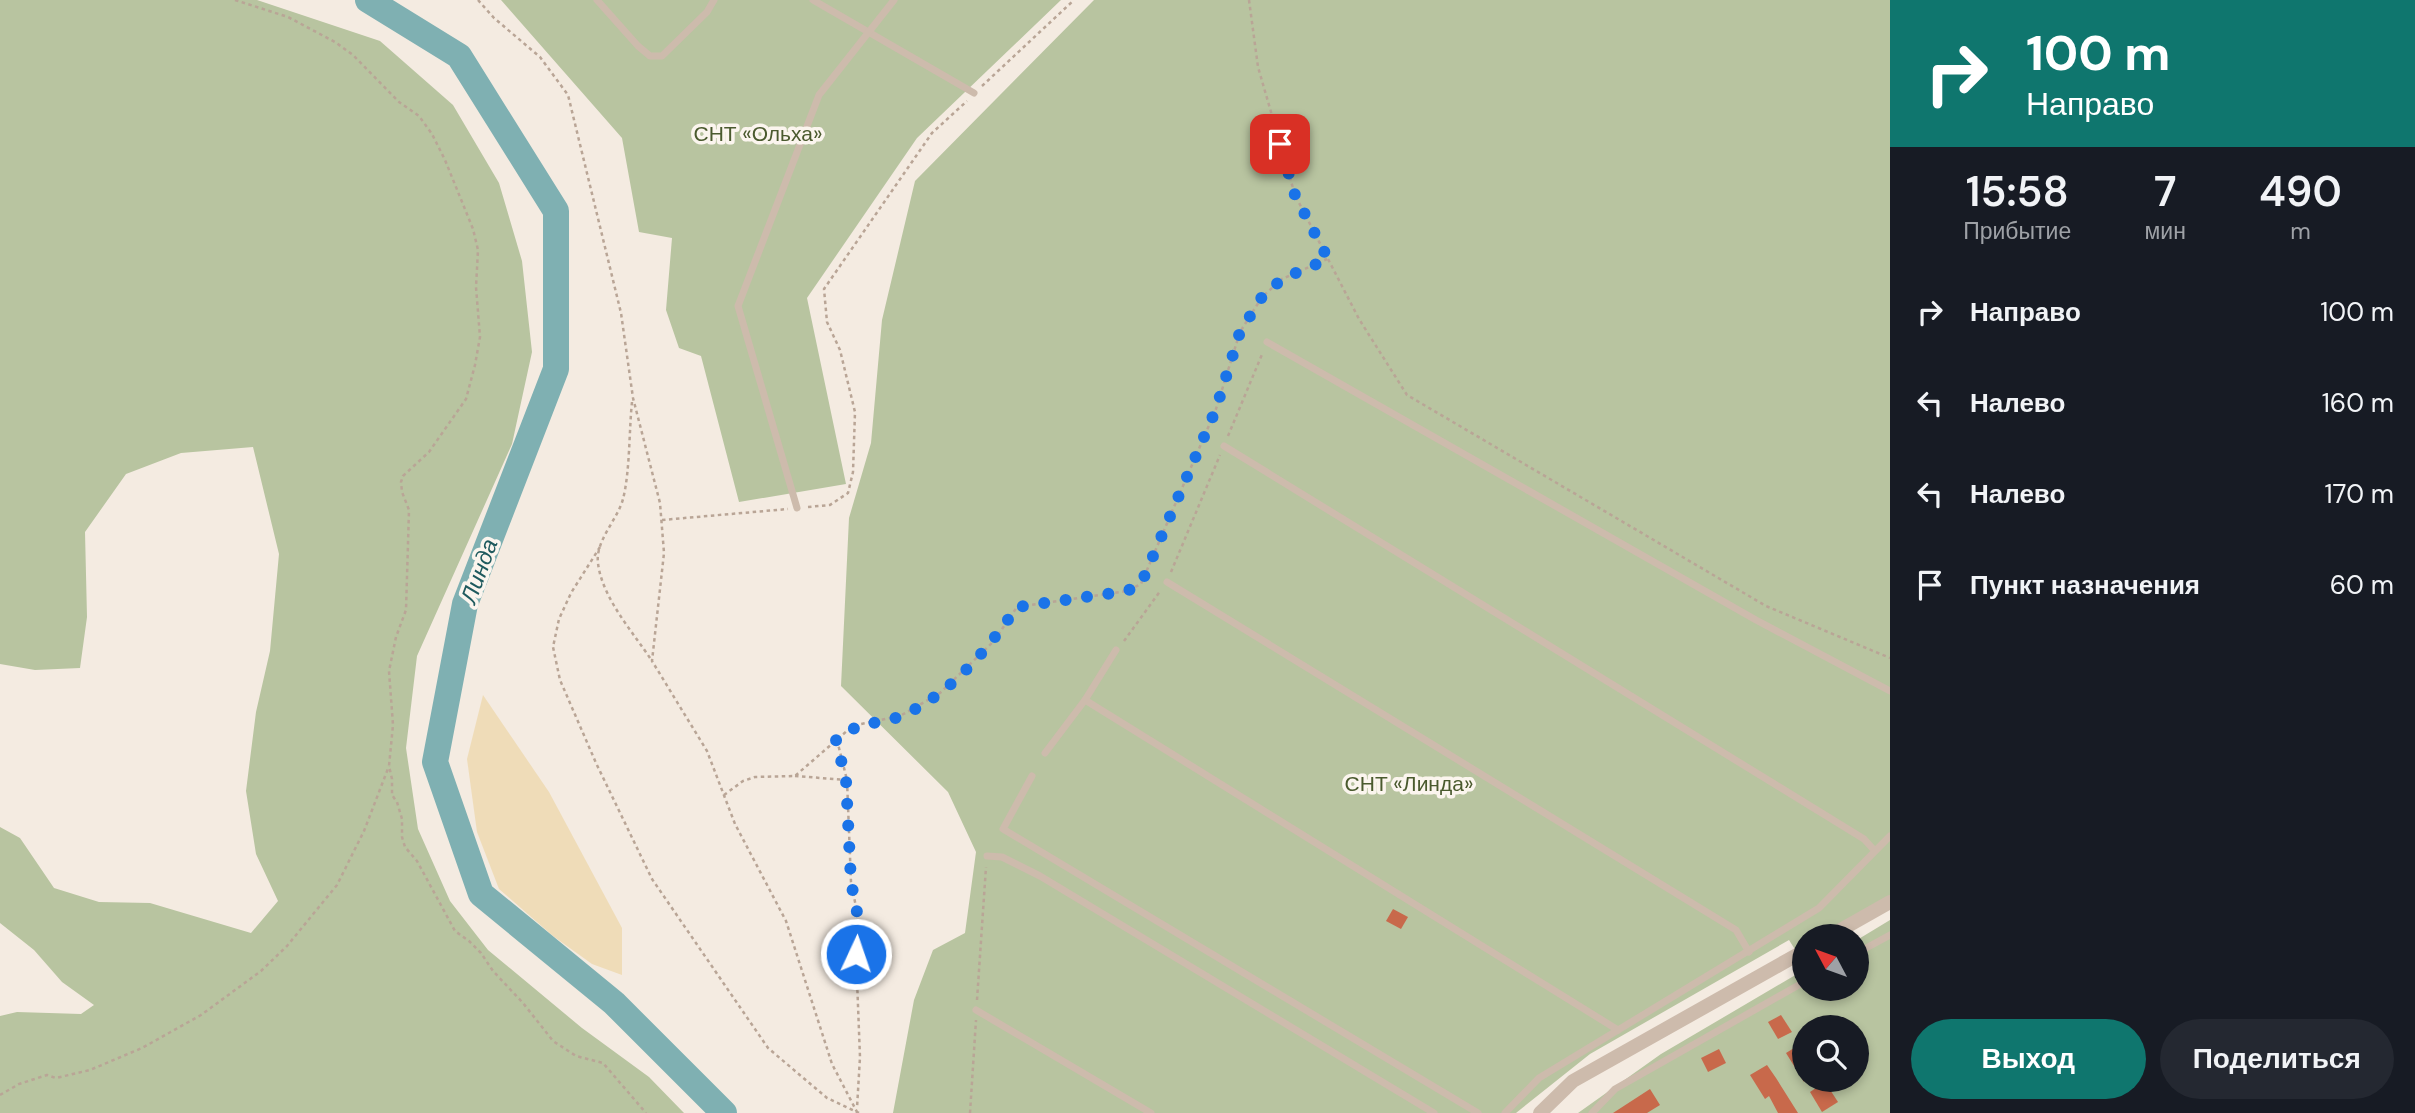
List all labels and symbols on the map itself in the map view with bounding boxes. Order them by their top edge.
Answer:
pin [1250,114,1310,174]
park label: СНТ «Ольха» [694,120,822,148]
water label: Линда [453,535,505,609]
park label: СНТ «Линда» [1345,770,1473,798]
position arrow [819,917,893,991]
north arrow [1792,924,1869,1001]

